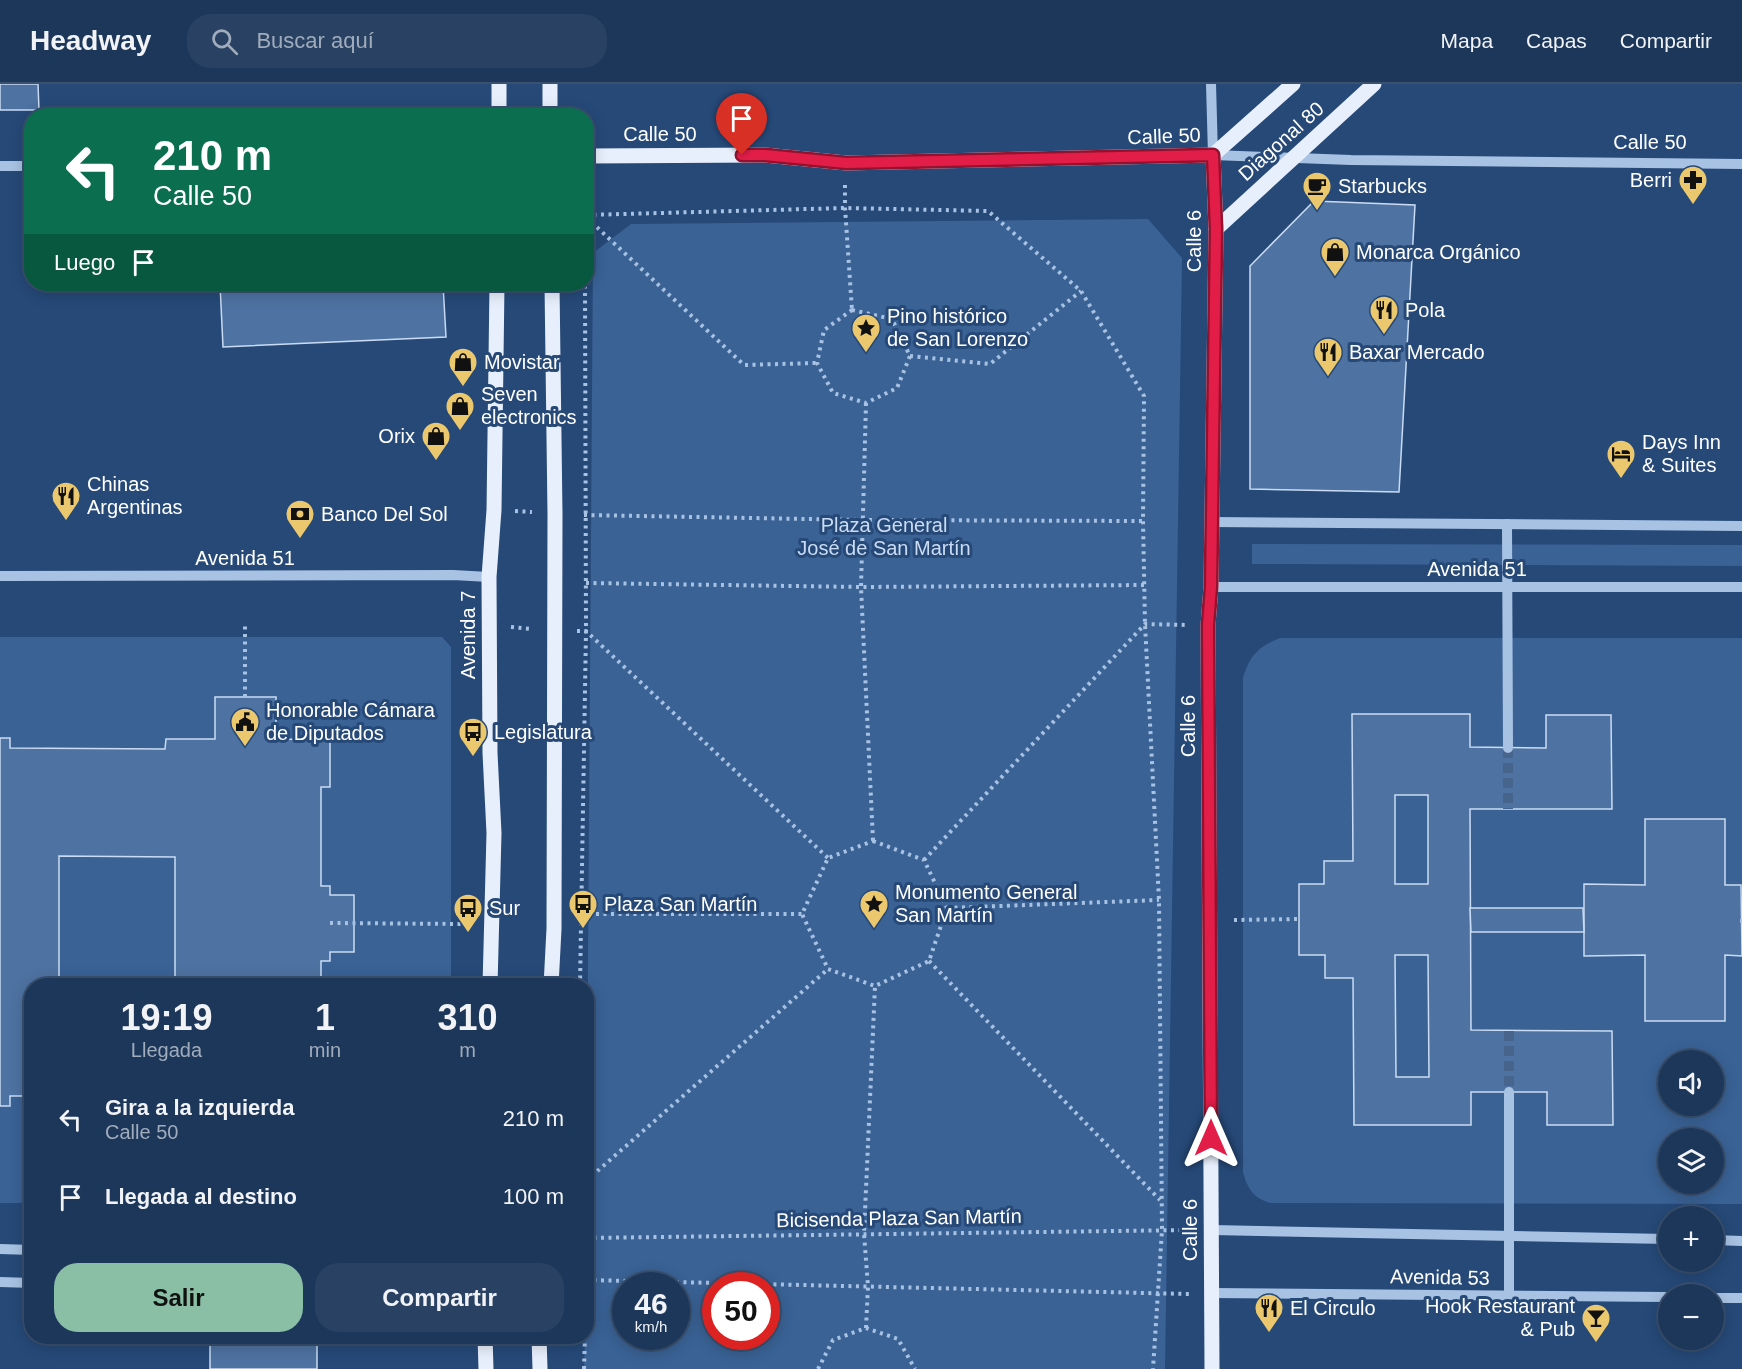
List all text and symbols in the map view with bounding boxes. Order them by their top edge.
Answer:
search box [187,14,607,68]
text: Headway [30,25,151,56]
icon: search [208,25,241,58]
text: Buscar aquí [256,28,374,53]
text: Mapa [1441,29,1493,52]
text: Capas [1526,29,1587,52]
text: Compartir [1620,29,1712,52]
pin [716,93,767,155]
street label: Diagonal 80 [1234,97,1328,185]
icon: arrive [725,102,758,135]
street label: Calle 50 [623,123,697,145]
street label: Calle 50 [1127,124,1201,148]
street label: Calle 50 [1613,131,1687,153]
icon: left [54,132,132,210]
text: 210 m [153,132,272,179]
pharmacy icon: Berri [1677,164,1709,206]
place label: Berri [1630,169,1672,191]
cafe icon: Starbucks [1301,170,1333,212]
place label: Starbucks [1338,175,1427,197]
text: Calle 50 [153,181,252,211]
street label: Calle 6 [1183,210,1205,272]
shop icon: Monarca Orgánico [1319,236,1351,278]
place label: Monarca Orgánico [1356,241,1521,263]
icon: arrive [127,246,160,279]
text: Luego [54,250,115,275]
restaurant icon: Pola [1368,294,1400,336]
place label: Pola [1405,299,1446,321]
place label: Pino histórico de San Lorenzo [887,305,1028,350]
place icon: Pino histórico de San Lorenzo [850,312,882,354]
restaurant icon: Baxar Mercado [1312,336,1344,378]
place label: Baxar Mercado [1349,341,1485,363]
shop icon: Movistar [447,346,479,388]
place label: Movistar [484,351,560,373]
place label: Seven electronics [481,383,577,428]
shop icon: Seven electronics [444,390,476,432]
shop icon: Orix [420,420,452,462]
place label: Orix [378,425,415,447]
place label: Days Inn & Suites [1642,431,1721,476]
hotel icon: Days Inn & Suites [1605,438,1637,480]
place label: Chinas Argentinas [87,473,183,518]
restaurant icon: Chinas Argentinas [50,480,82,522]
bank icon: Banco Del Sol [284,498,316,540]
place label: Banco Del Sol [321,503,448,525]
park label: Plaza General José de San Martín [797,514,971,559]
street label: Avenida 51 [195,547,295,569]
street label: Avenida 51 [1427,558,1527,580]
street label: Avenida 7 [457,591,479,679]
street label: Calle 6 [1177,695,1199,757]
place label: Honorable Cámara de Diputados [266,699,436,744]
public building icon: Honorable Cámara de Diputados [229,706,261,748]
bus stop icon: Legislatura [457,716,489,758]
place label: Legislatura [494,721,593,743]
place label: Monumento General San Martín [895,881,1077,926]
bus stop icon: Plaza San Martín [567,888,599,930]
place icon: Monumento General San Martín [858,888,890,930]
bus stop icon: Sur [452,892,484,934]
place label: Plaza San Martín [604,893,757,915]
place label: Sur [489,897,520,919]
text: 19:19 [120,997,212,1038]
text: 1 [315,997,335,1038]
text: 310 [437,997,498,1038]
text: Llegada [131,1039,202,1061]
text: min [309,1039,341,1061]
text: m [459,1039,476,1061]
map controls [1658,1050,1724,1350]
button: sound [1658,1050,1724,1116]
text: Gira a la izquierda [105,1095,295,1120]
icon: left [54,1103,87,1136]
text: 210 m [503,1106,564,1131]
position arrow [1179,1106,1243,1170]
text: Calle 50 [105,1121,178,1143]
button: layers [1658,1128,1724,1194]
icon: arrive [54,1181,87,1214]
text: Llegada al destino [105,1184,297,1209]
text: 100 m [503,1184,564,1209]
street label: Calle 6 [1179,1199,1201,1261]
street label: Bicisenda Plaza San Martín [776,1205,1022,1231]
button: + [1658,1206,1724,1272]
button: Salir [54,1263,303,1332]
button: Compartir [315,1263,564,1332]
street label: Avenida 53 [1390,1265,1490,1289]
speed limit sign: 50 [702,1272,780,1350]
button: − [1658,1284,1724,1350]
text: 46 [634,1287,668,1320]
restaurant icon: El Circulo [1253,1292,1285,1334]
place label: Hook Restaurant & Pub [1425,1295,1575,1340]
place label: El Circulo [1290,1297,1376,1319]
bar icon: Hook Restaurant & Pub [1580,1302,1612,1344]
text: km/h [635,1318,667,1335]

